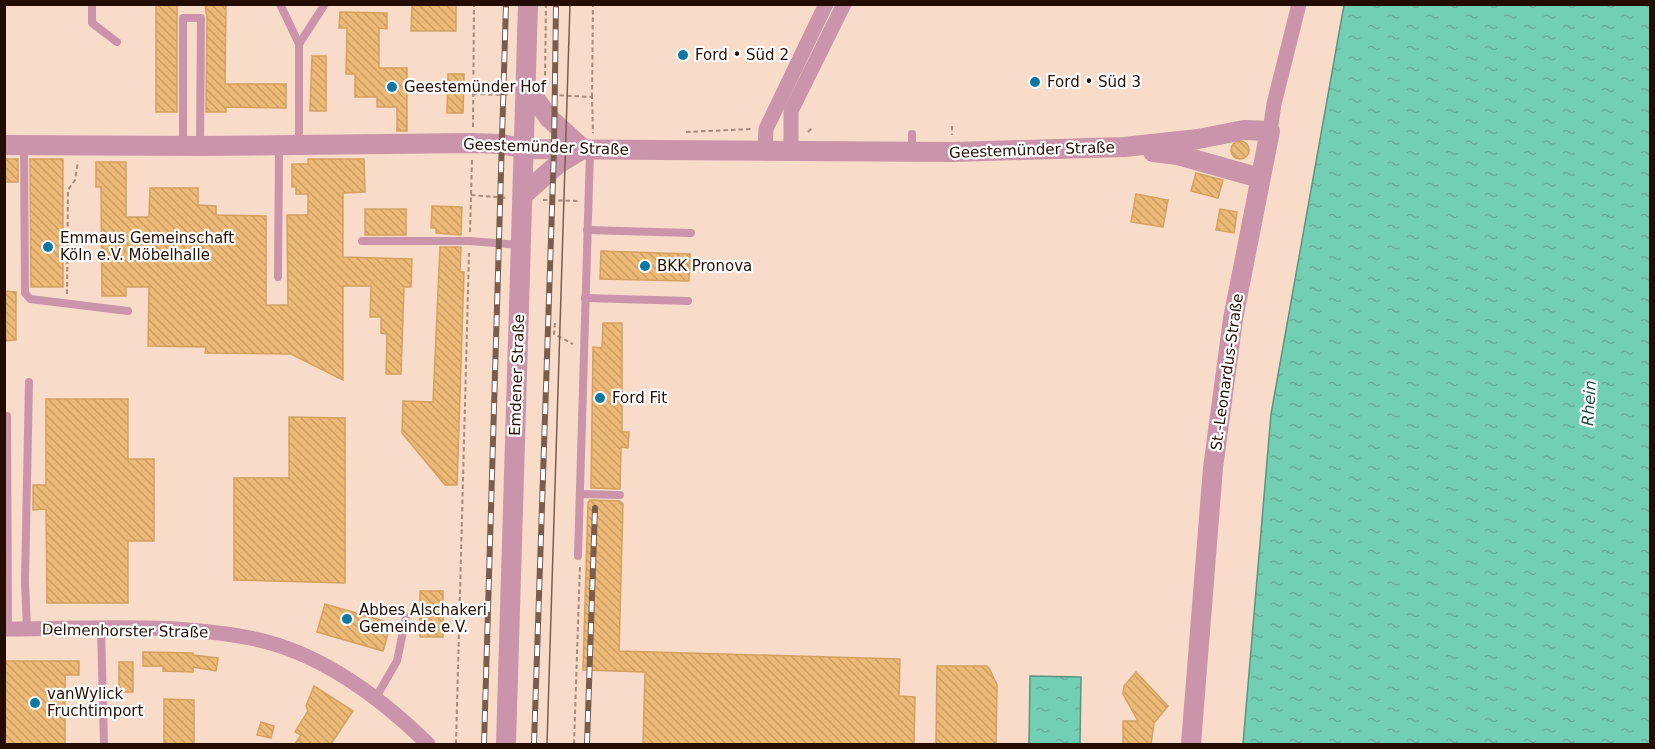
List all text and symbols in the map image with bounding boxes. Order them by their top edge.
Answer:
place label: Ford • Süd 2 [695,46,789,64]
marker: Ford • Süd 2 [676,48,690,62]
place label: Ford • Süd 3 [1047,73,1141,91]
marker: Ford • Süd 3 [1028,75,1042,89]
place label: Geestemünder Hof [404,78,547,96]
marker: Geestemünder Hof [385,80,399,94]
street label: Geestemünder Straße [463,135,629,159]
street label: Geestemünder Straße [949,138,1115,162]
place label: Emmaus Gemeinschaft Köln e.V. Möbelhalle [60,229,234,264]
marker: Emmaus Gemeinschaft Köln e.V. Möbelhalle [41,240,55,254]
place label: BKK Pronova [657,257,752,275]
marker: BKK Pronova [638,259,652,273]
street label: St.-Leonardus-Straße [1207,292,1247,452]
street label: Emdener Straße [506,314,528,436]
water label: Rhein [1578,380,1600,426]
place label: Ford Fit [612,389,667,407]
marker: Ford Fit [593,391,607,405]
place label: Abbes Alschakeri Gemeinde e.V. [359,601,487,636]
marker: Abbes Alschakeri Gemeinde e.V. [340,612,354,626]
street label: Delmenhorster Straße [42,621,208,641]
place label: vanWylick Fruchtimport [47,685,143,720]
marker: vanWylick Fruchtimport [28,696,42,710]

